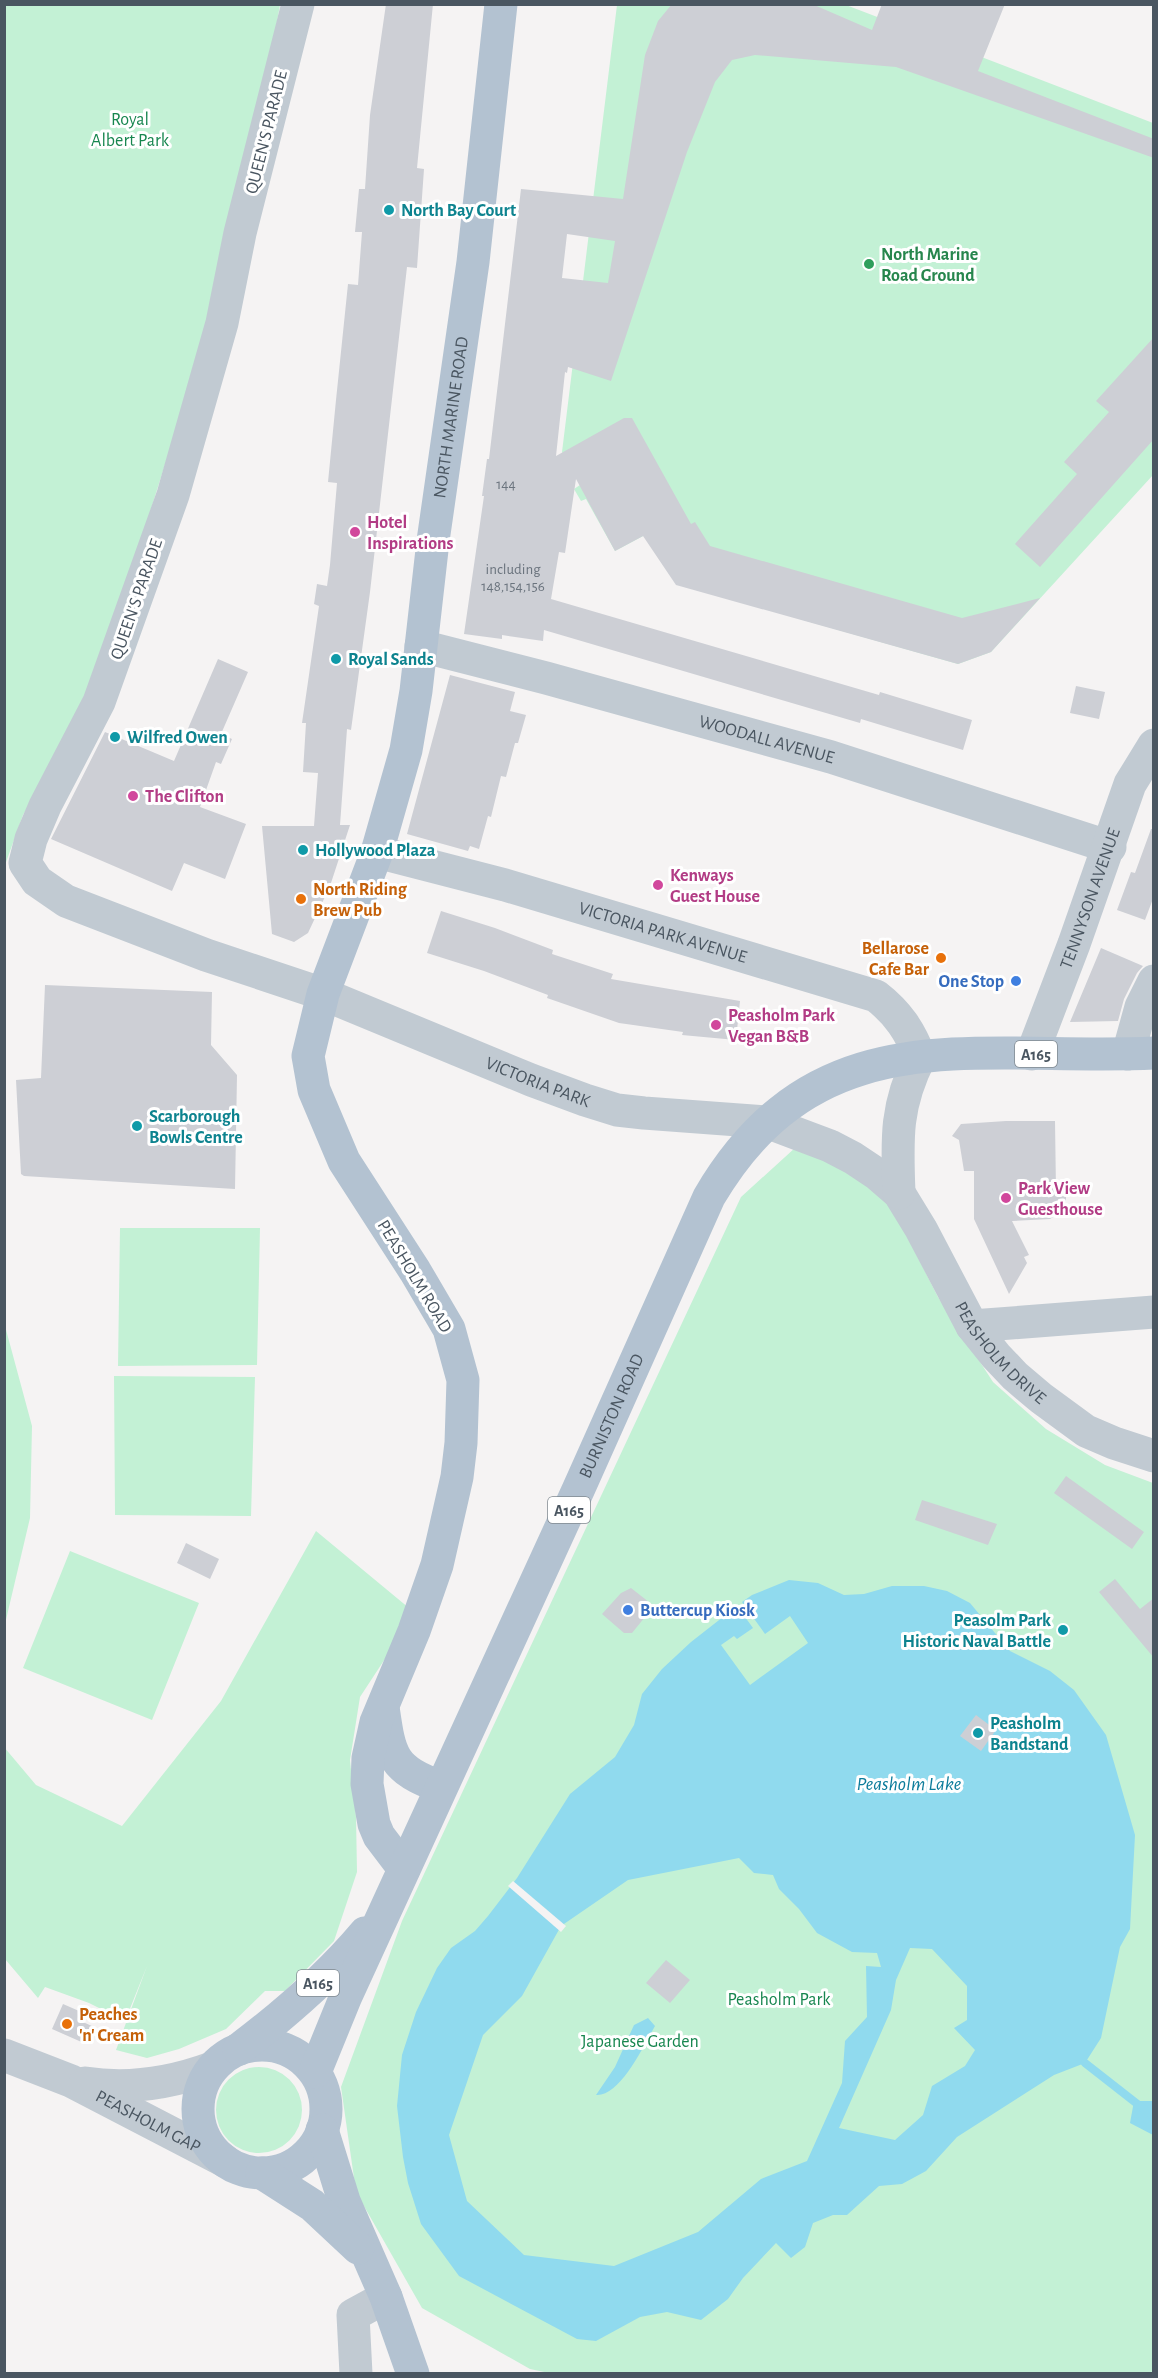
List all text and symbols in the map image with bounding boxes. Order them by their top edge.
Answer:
street label: QUEEN'S PARADE [243,68,291,196]
park label: Royal Albert Park [91,111,170,150]
place label: North Bay Court [401,202,516,220]
marker: North Bay Court [382,203,396,217]
place label: North Marine Road Ground [881,246,978,285]
marker: North Marine Road Ground [862,257,876,271]
street label: NORTH MARINE ROAD [431,335,472,500]
house number: 144 [496,477,516,492]
place label: Hotel Inspirations [367,514,453,553]
marker: Hotel Inspirations [348,525,362,539]
street label: QUEEN'S PARADE [108,536,166,662]
house number: including 148,154,156 [481,562,545,594]
place label: Royal Sands [348,651,434,669]
marker: Royal Sands [329,652,343,666]
street label: WOODALL AVENUE [697,713,836,768]
place label: Wilfred Owen [127,729,228,747]
marker: Wilfred Owen [108,730,122,744]
place label: The Clifton [145,788,224,806]
marker: The Clifton [126,789,140,803]
street label: TENNYSON AVENUE [1057,826,1124,972]
place label: Hollywood Plaza [315,842,436,860]
marker: Hollywood Plaza [296,843,310,857]
place label: Kenways Guest House [670,867,760,906]
marker: Kenways Guest House [651,878,665,892]
place label: North Riding Brew Pub [313,881,408,920]
marker: North Riding Brew Pub [294,892,308,906]
street label: VICTORIA PARK AVENUE [576,900,749,967]
place label: Bellarose Cafe Bar [862,940,930,979]
marker: Bellarose Cafe Bar [934,951,948,965]
place label: One Stop [939,973,1004,991]
marker: One Stop [1009,974,1023,988]
place label: Peasholm Park Vegan B&B [728,1007,835,1046]
marker: Peasholm Park Vegan B&B [709,1018,723,1032]
road number: A165 [1015,1041,1057,1067]
street label: VICTORIA PARK [483,1054,593,1111]
place label: Scarborough Bowls Centre [149,1108,243,1147]
marker: Scarborough Bowls Centre [130,1119,144,1133]
place label: Park View Guesthouse [1018,1180,1103,1219]
marker: Park View Guesthouse [999,1191,1013,1205]
street label: PEASHOLM ROAD [373,1217,455,1336]
street label: PEASHOLM DRIVE [951,1299,1049,1408]
street label: BURNISTON ROAD [577,1351,648,1481]
road number: A165 [548,1497,590,1523]
place label: Buttercup Kiosk [640,1602,755,1620]
marker: Buttercup Kiosk [621,1603,635,1617]
place label: Peasolm Park Historic Naval Battle [902,1612,1051,1651]
marker: Peasolm Park Historic Naval Battle [1056,1623,1070,1637]
place label: Peasholm Bandstand [990,1715,1069,1754]
marker: Peasholm Bandstand [971,1726,985,1740]
water label: Peasholm Lake [857,1774,962,1794]
road number: A165 [297,1970,339,1996]
park label: Peasholm Park [728,1991,831,2009]
place label: Peaches 'n' Cream [79,2006,144,2045]
marker: Peaches 'n' Cream [60,2017,74,2031]
park label: Japanese Garden [581,2033,699,2051]
street label: PEASHOLM GAP [92,2087,203,2157]

